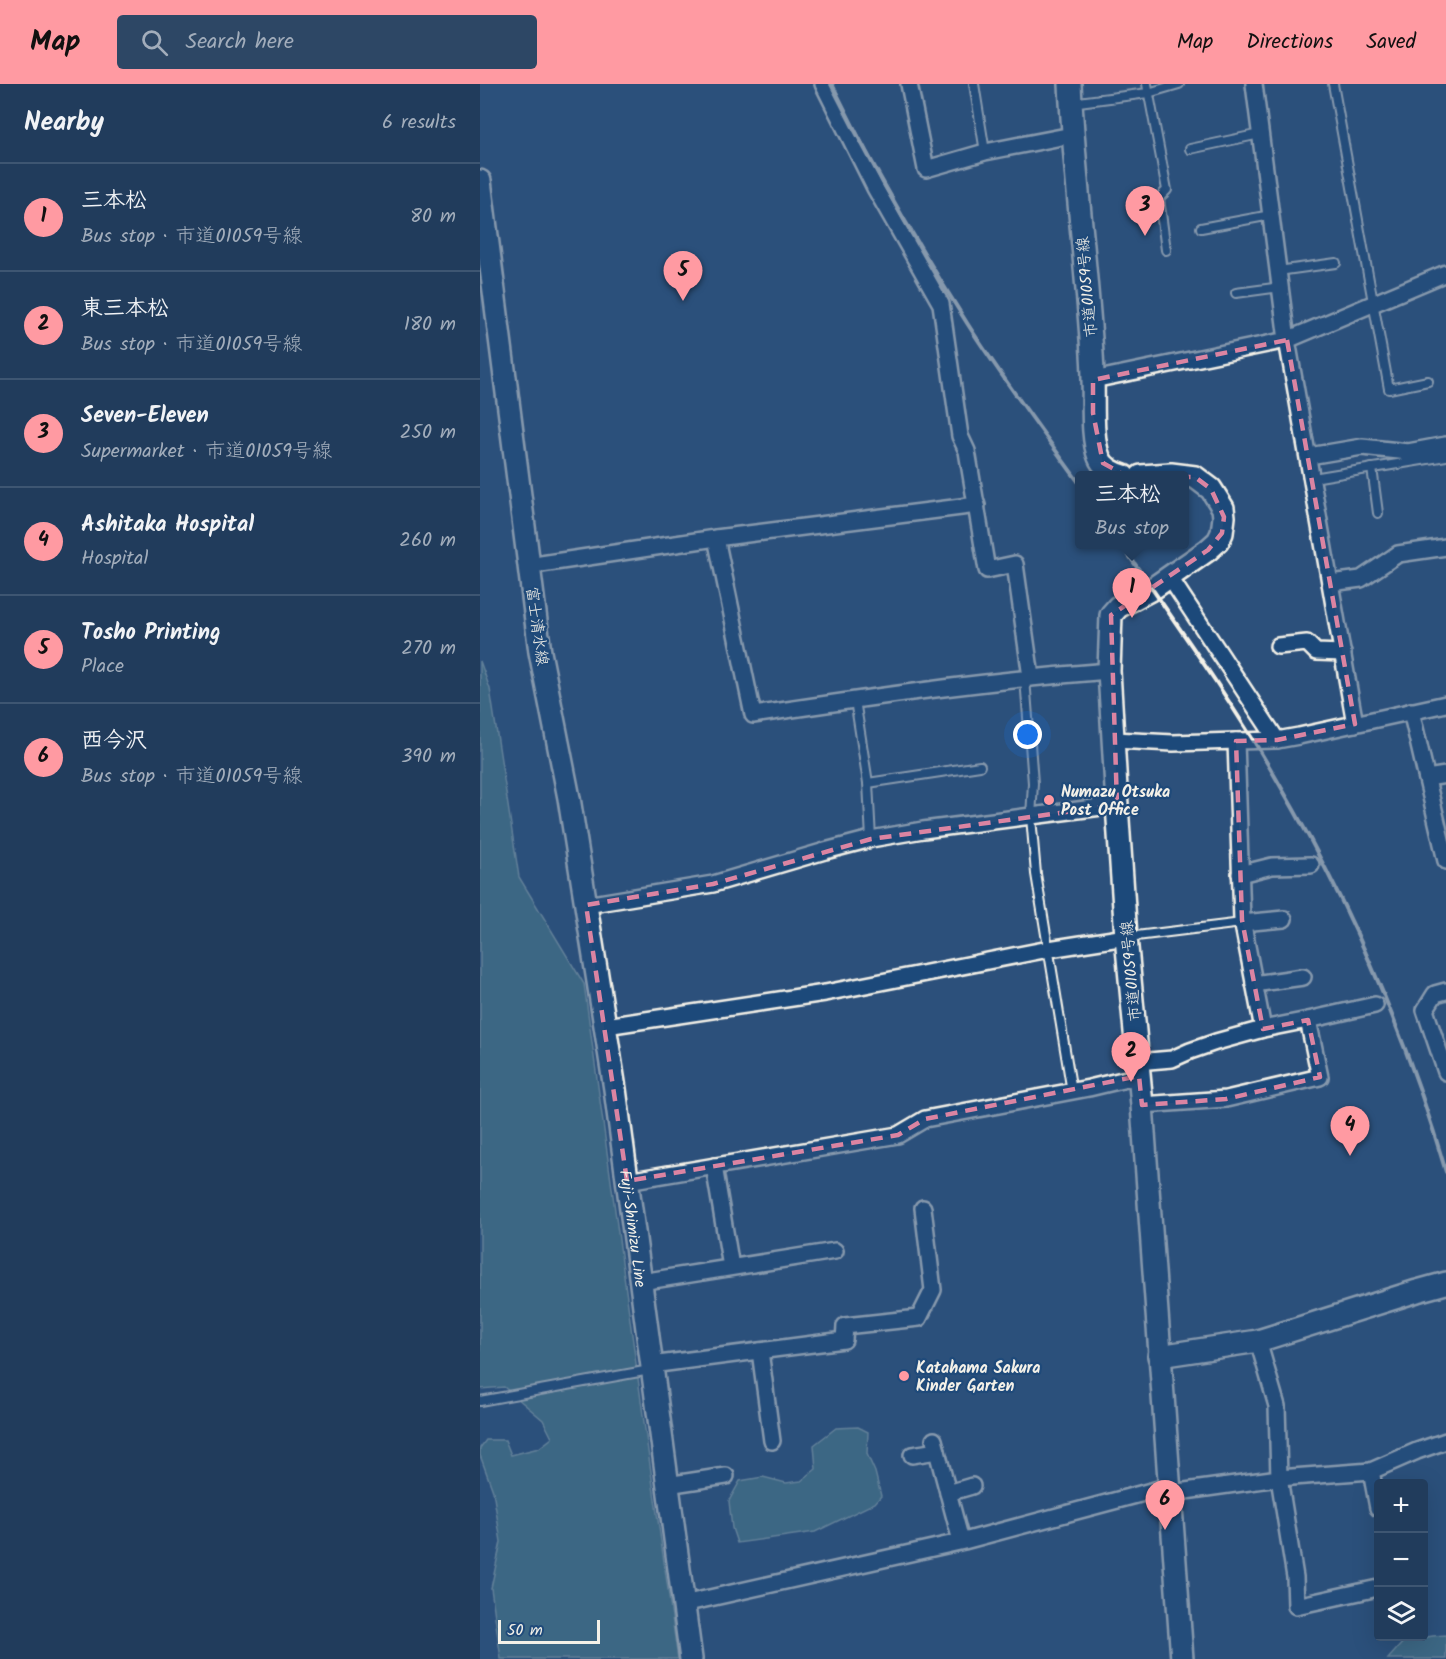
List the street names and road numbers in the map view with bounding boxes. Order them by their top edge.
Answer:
street label: 市道01059号線 [1071,235,1104,338]
street label: 富士清水線 [519,585,554,668]
street label: 市道01059号線 [1115,919,1148,1022]
street label: Fuji-Shimizu Line [612,1168,652,1289]

